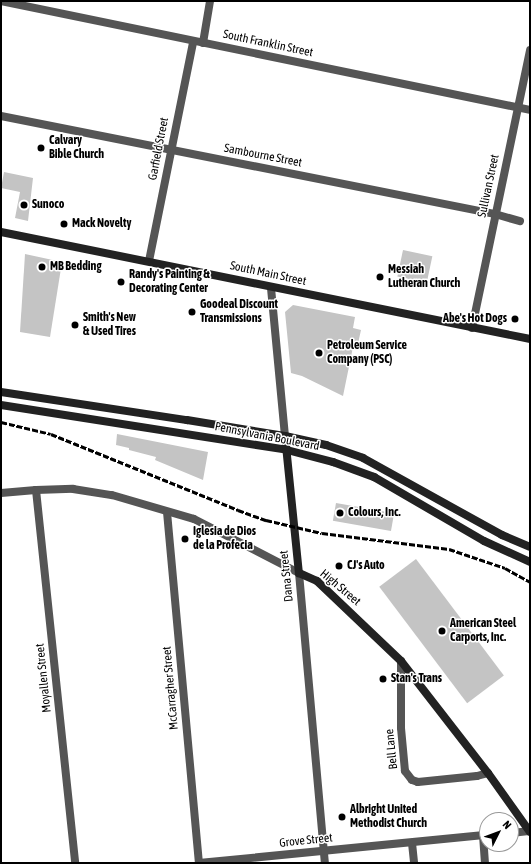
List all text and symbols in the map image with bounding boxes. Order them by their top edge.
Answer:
street label: South Franklin Street [222,27,314,61]
street label: Garfield Street [146,116,172,182]
place label: Calvary Bible Church [49,134,104,162]
street label: Sambourne Street [223,141,303,171]
marker: Calvary Bible Church [36,143,46,153]
street label: Sullivan Street [475,153,503,219]
place label: Sunoco [32,198,64,212]
marker: Sunoco [19,200,29,210]
place label: Mack Novelty [72,217,131,231]
marker: Mack Novelty [59,219,69,229]
street label: South Main Street [229,259,307,289]
place label: MB Bedding [50,260,102,274]
marker: MB Bedding [37,262,47,272]
place label: Messiah Lutheran Church [388,263,460,291]
place label: Randy's Painting & Decorating Center [129,268,210,296]
marker: Messiah Lutheran Church [375,272,385,282]
marker: Randy's Painting & Decorating Center [116,277,126,287]
place label: Goodeal Discount Transmissions [200,298,278,326]
marker: Goodeal Discount Transmissions [187,307,197,317]
place label: Smith's New & Used Tires [83,311,136,339]
place label: Abe's Hot Dogs [443,312,507,326]
marker: Abe's Hot Dogs [510,314,520,324]
marker: Smith's New & Used Tires [70,320,80,330]
place label: Petroleum Service Company (PSC) [327,339,407,367]
marker: Petroleum Service Company (PSC) [314,348,324,358]
street label: Pennsylvania Boulevard [213,420,321,454]
place label: Colours, Inc. [348,506,401,520]
marker: Colours, Inc. [335,508,345,518]
place label: Iglesia de Dios de la Profecia [193,525,256,553]
marker: Iglesia de Dios de la Profecia [180,534,190,544]
street label: Dana Street [277,550,297,602]
place label: CJ's Auto [347,559,385,573]
marker: CJ's Auto [334,561,344,571]
street label: High Street [317,567,363,609]
place label: American Steel Carports, Inc. [450,617,516,645]
marker: American Steel Carports, Inc. [437,626,447,636]
street label: Moyallen Street [33,643,55,713]
street label: McCarragher Street [160,646,182,730]
place label: Stan's Trans [391,672,442,686]
marker: Stan's Trans [378,674,388,684]
street label: Bell Lane [383,728,401,770]
place label: Albright United Methodist Church [350,803,427,831]
marker: Albright United Methodist Church [337,812,347,822]
north arrow [479,812,519,852]
text: N [501,818,514,831]
street label: Grove Street [279,831,333,851]

